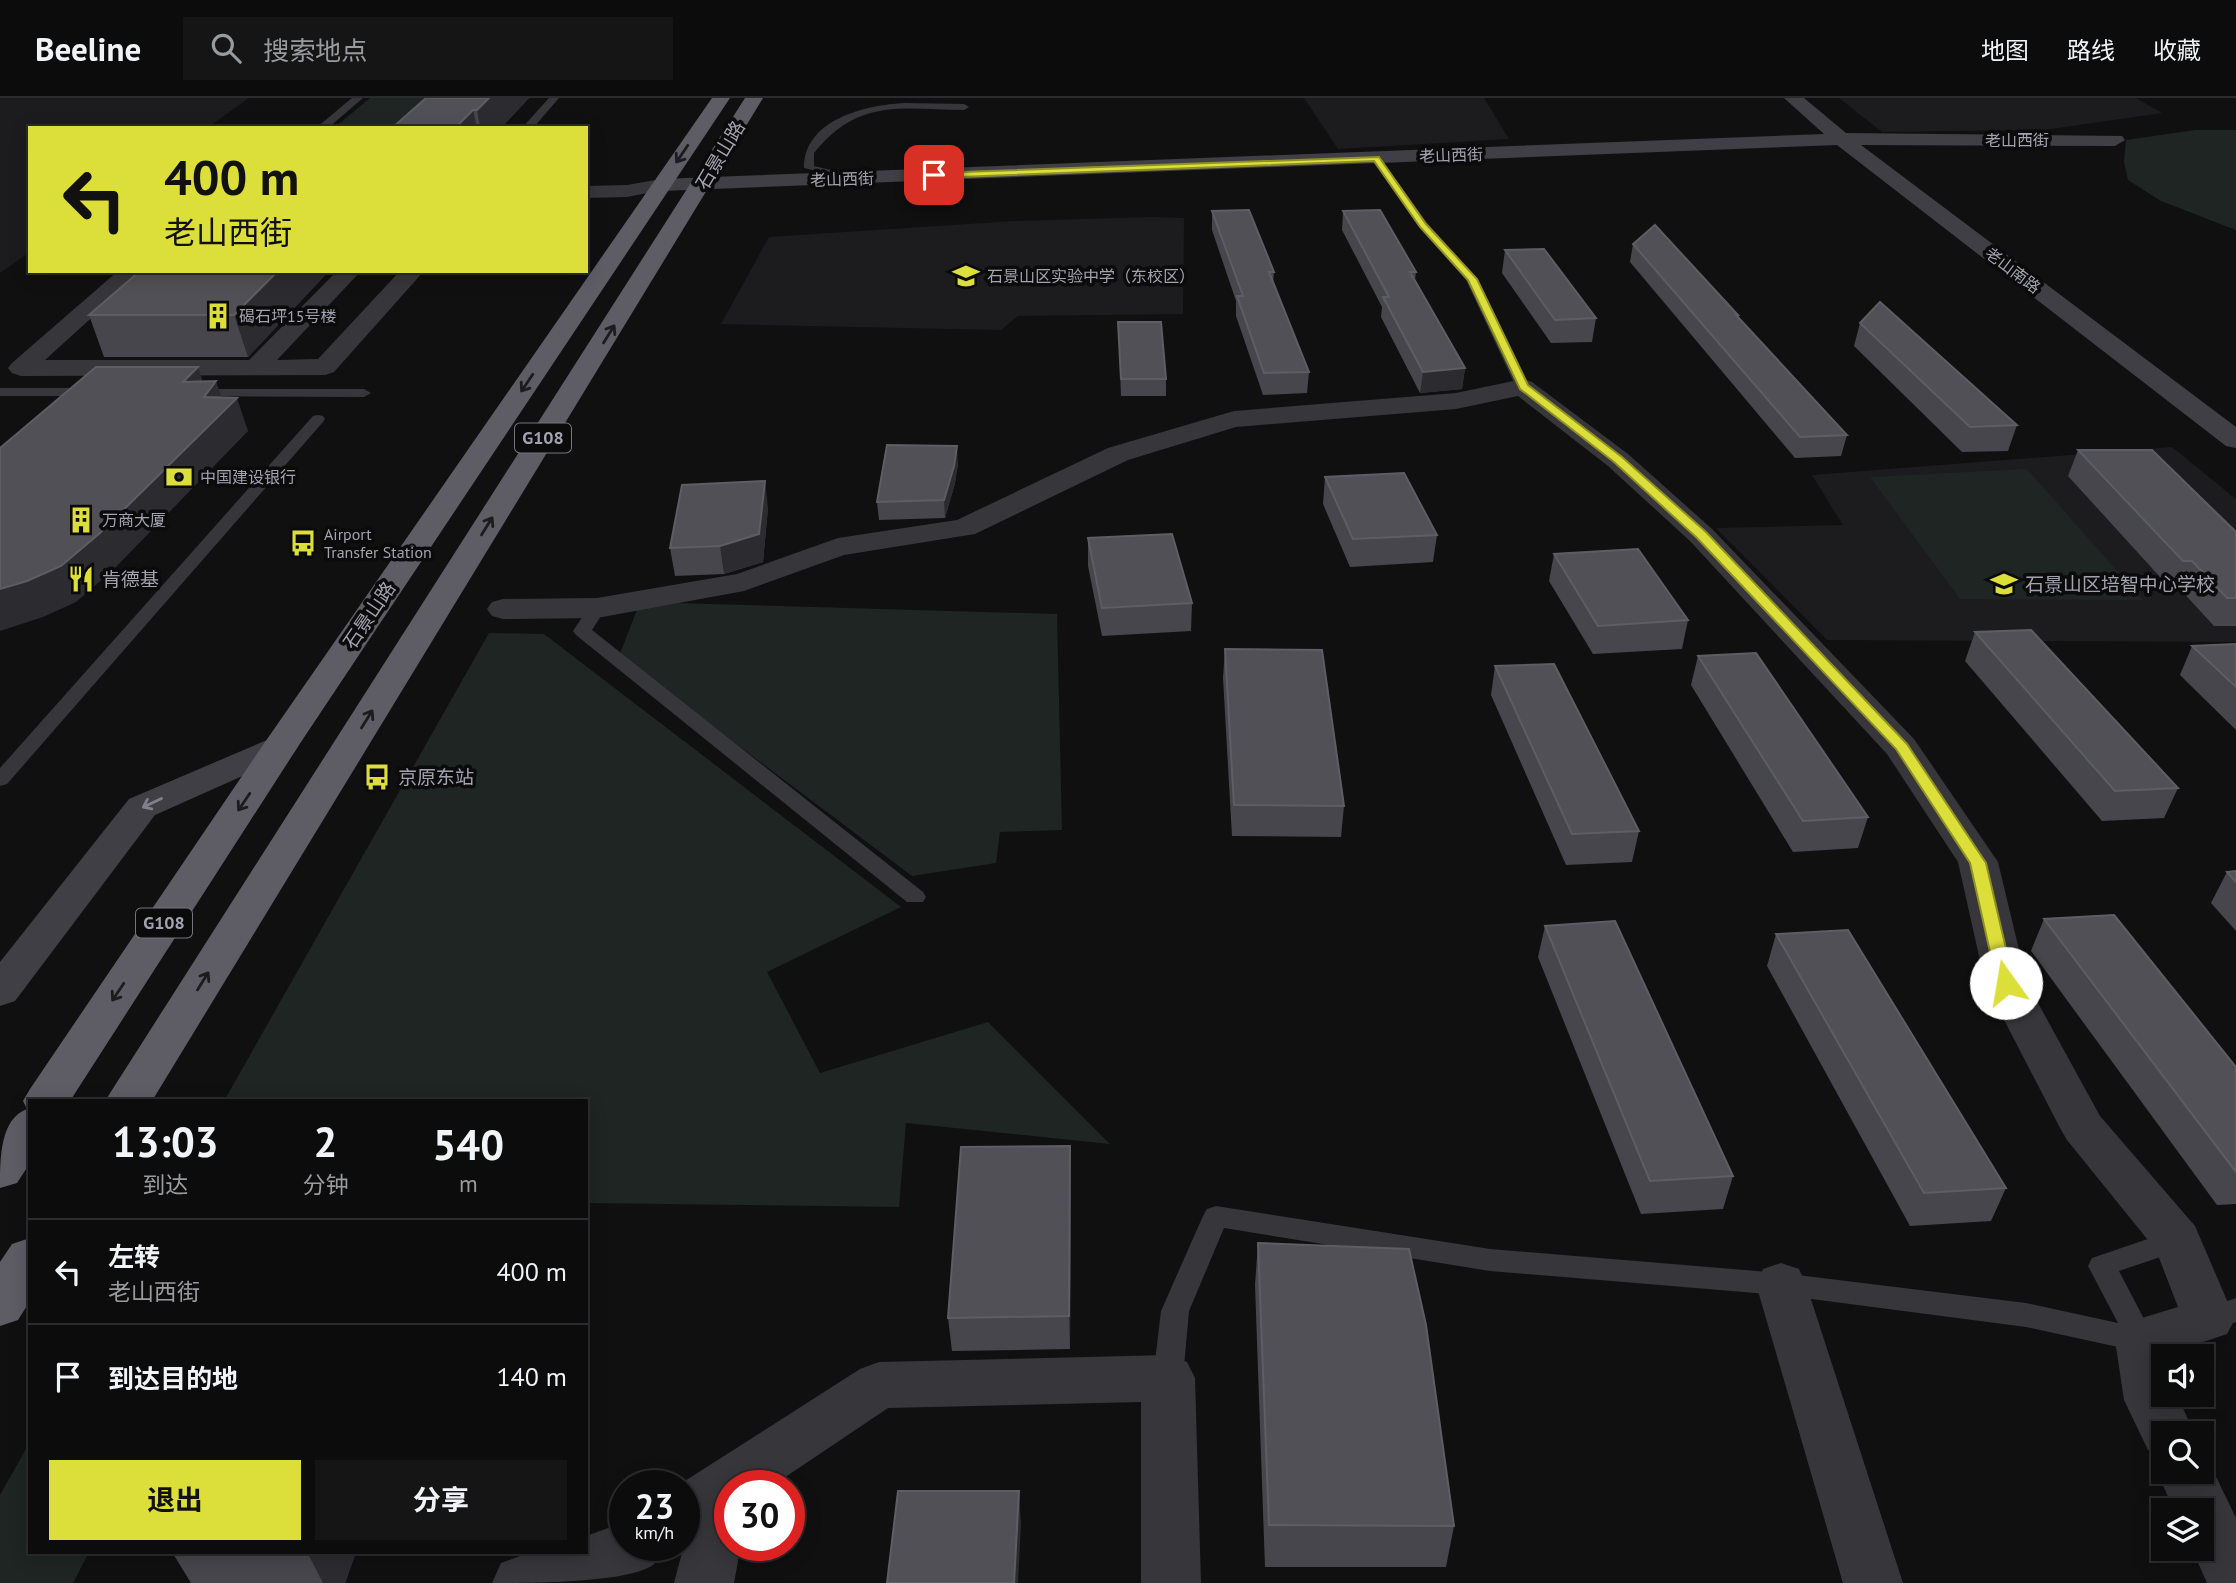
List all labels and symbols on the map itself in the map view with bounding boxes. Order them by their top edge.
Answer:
street label: 石景山路 [690,116,750,194]
street label: 老山西街 [1985,130,2049,150]
one-way arrow [675,144,689,163]
street label: 老山西街 [1419,144,1483,166]
pin [904,145,964,205]
street label: 老山西街 [810,168,874,190]
street label: 老山南路 [1981,243,2045,297]
school or university icon: 石景山区实验中学（东校区） [951,261,981,291]
place label: 石景山区实验中学（东校区） [987,266,1195,286]
building icon: 碣石坪15号楼 [203,301,233,331]
place label: 碣石坪15号楼 [239,306,336,326]
one-way arrow [602,324,616,344]
one-way arrow [520,373,534,392]
road number: G108 [515,424,571,452]
bank icon: 中国建设银行 [164,462,194,492]
place label: 中国建设银行 [200,467,296,487]
building icon: 万商大厦 [66,505,96,535]
place label: 万商大厦 [102,510,166,530]
one-way arrow [480,517,495,536]
place label: Airport Transfer Station [324,524,432,562]
bus stop icon: Airport Transfer Station [288,528,318,558]
restaurant icon: 肯德基 [66,564,96,594]
place label: 肯德基 [102,567,159,591]
school or university icon: 石景山区培智中心学校 [1989,569,2019,599]
place label: 石景山区培智中心学校 [2025,572,2215,596]
street label: 石景山路 [338,577,400,653]
one-way arrow [359,710,374,729]
bus stop icon: 京原东站 [362,762,392,792]
place label: 京原东站 [398,765,474,789]
one-way arrow [237,792,251,811]
one-way arrow [142,797,163,810]
road number: G108 [136,908,192,938]
position arrow [1969,946,2043,1020]
one-way arrow [197,971,211,991]
one-way arrow [111,982,125,1001]
speed limit sign: 30 [714,1470,805,1561]

